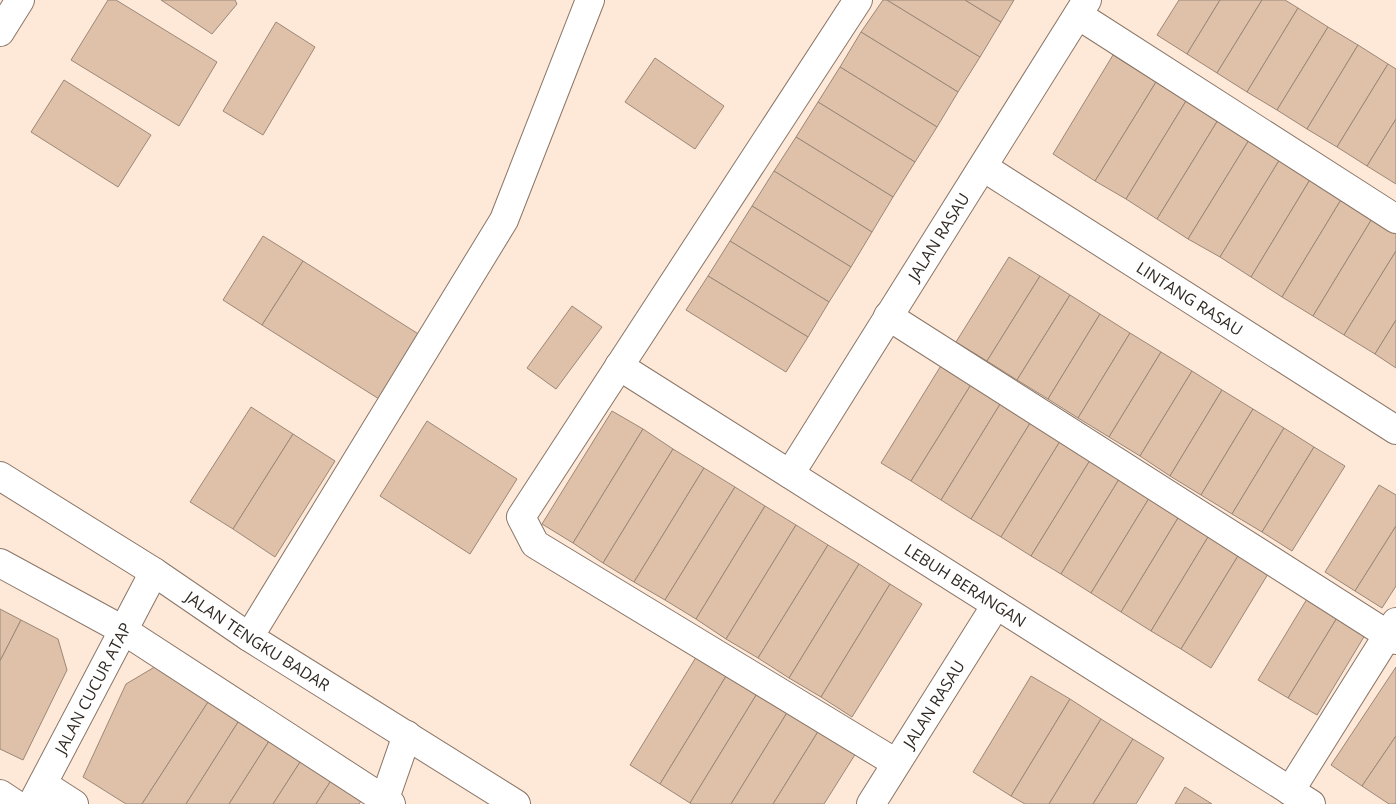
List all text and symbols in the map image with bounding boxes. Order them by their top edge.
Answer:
street label: JALAN RASAU [902,189,974,287]
street label: LINTANG RASAU [1132,256,1247,341]
street label: LEBUH BERANGAN [900,538,1031,632]
street label: JALAN TENGKU BADAR [180,585,334,696]
street label: JALAN CUCUR ATAP [48,619,137,759]
street label: JALAN RASAU [897,656,970,754]

